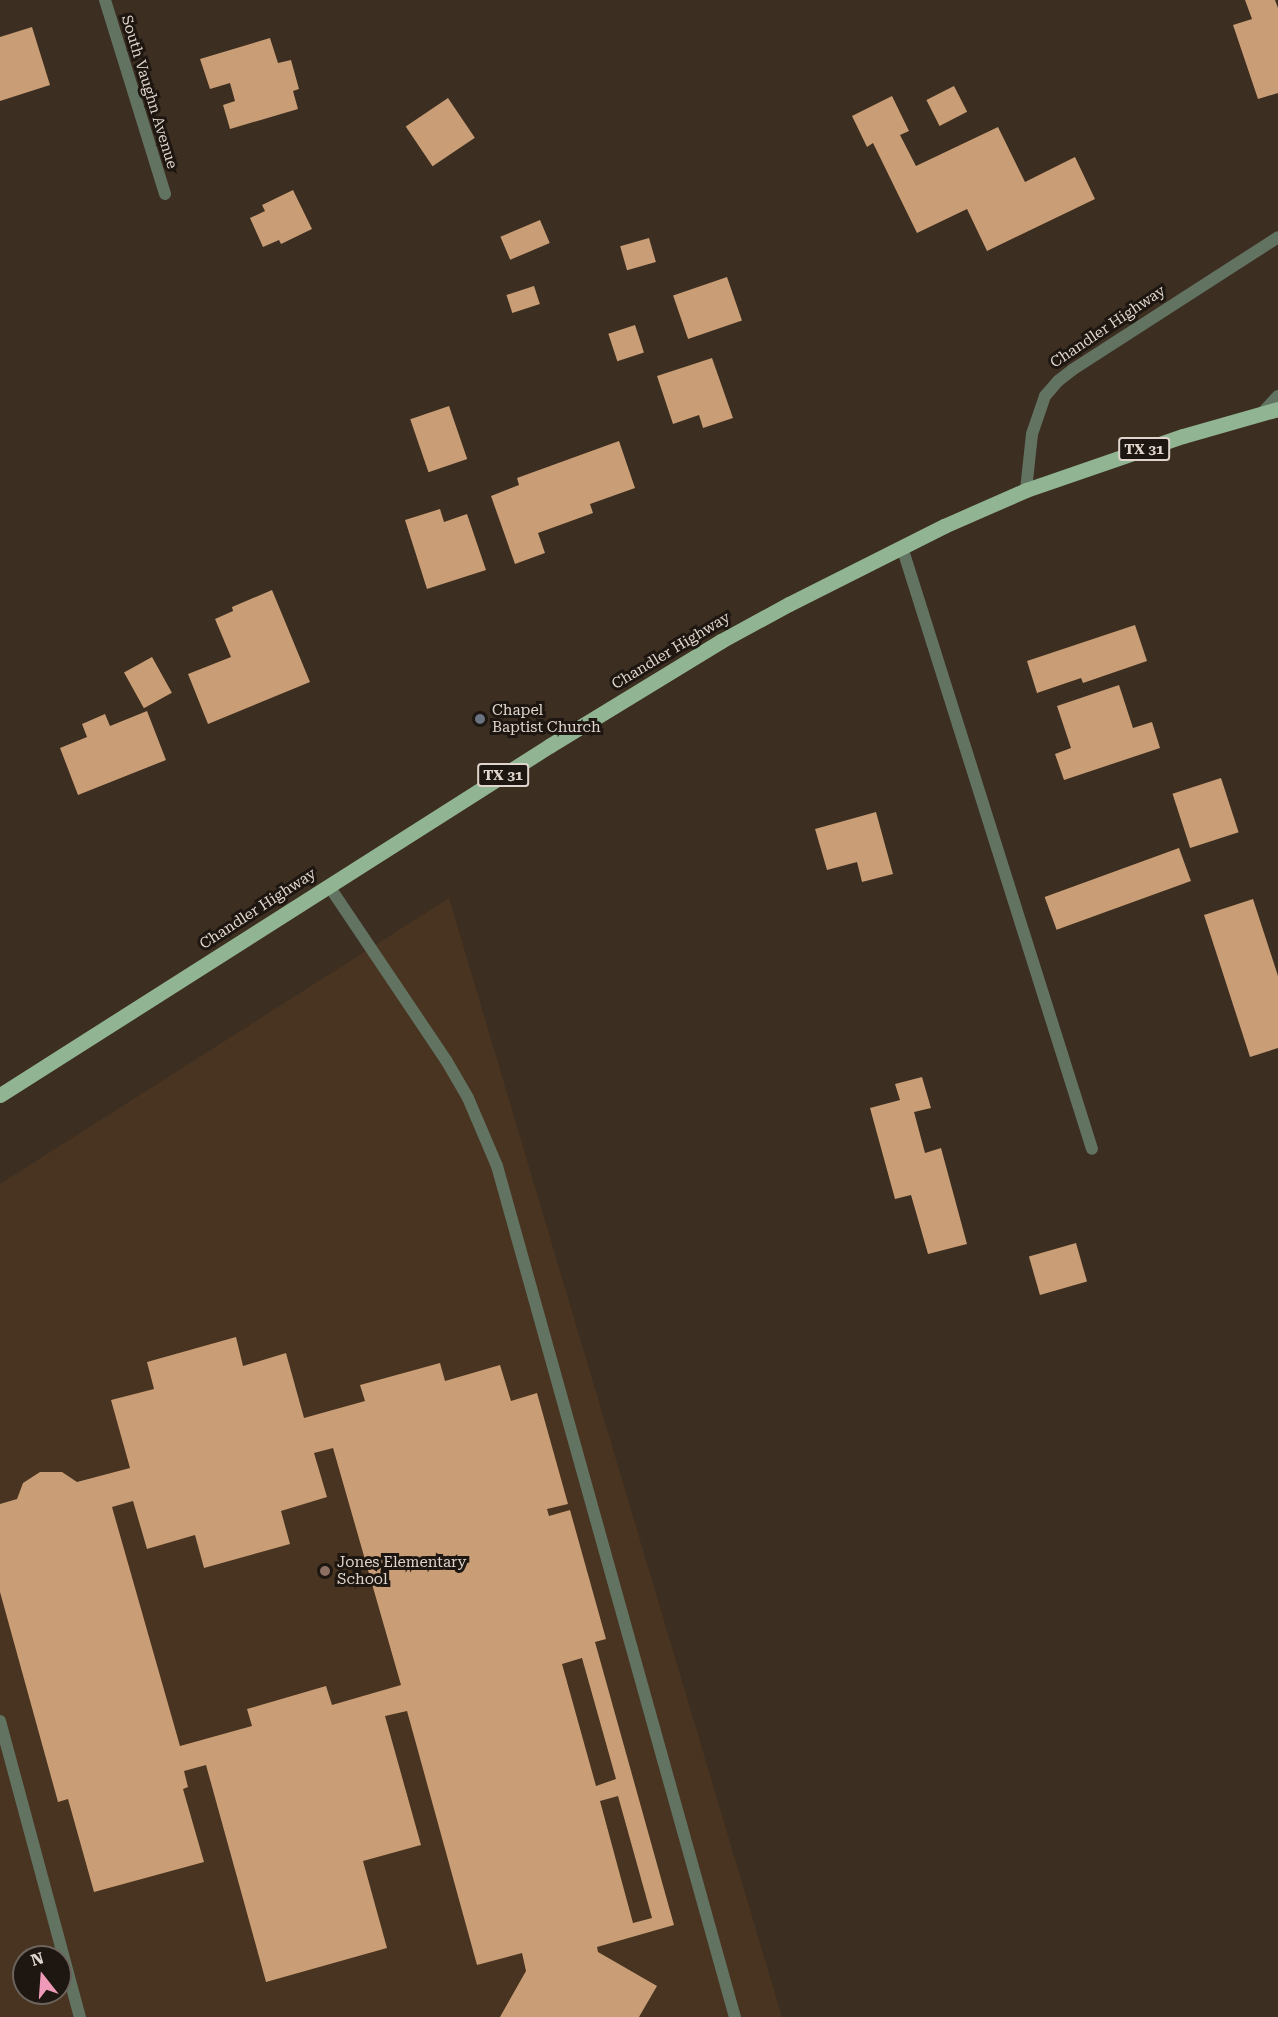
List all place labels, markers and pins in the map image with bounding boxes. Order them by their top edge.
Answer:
place label: Chapel Baptist Church [492,701,601,736]
marker: Chapel Baptist Church [473,712,487,726]
place label: Jones Elementary School [337,1553,466,1588]
marker: Jones Elementary School [318,1564,332,1578]

